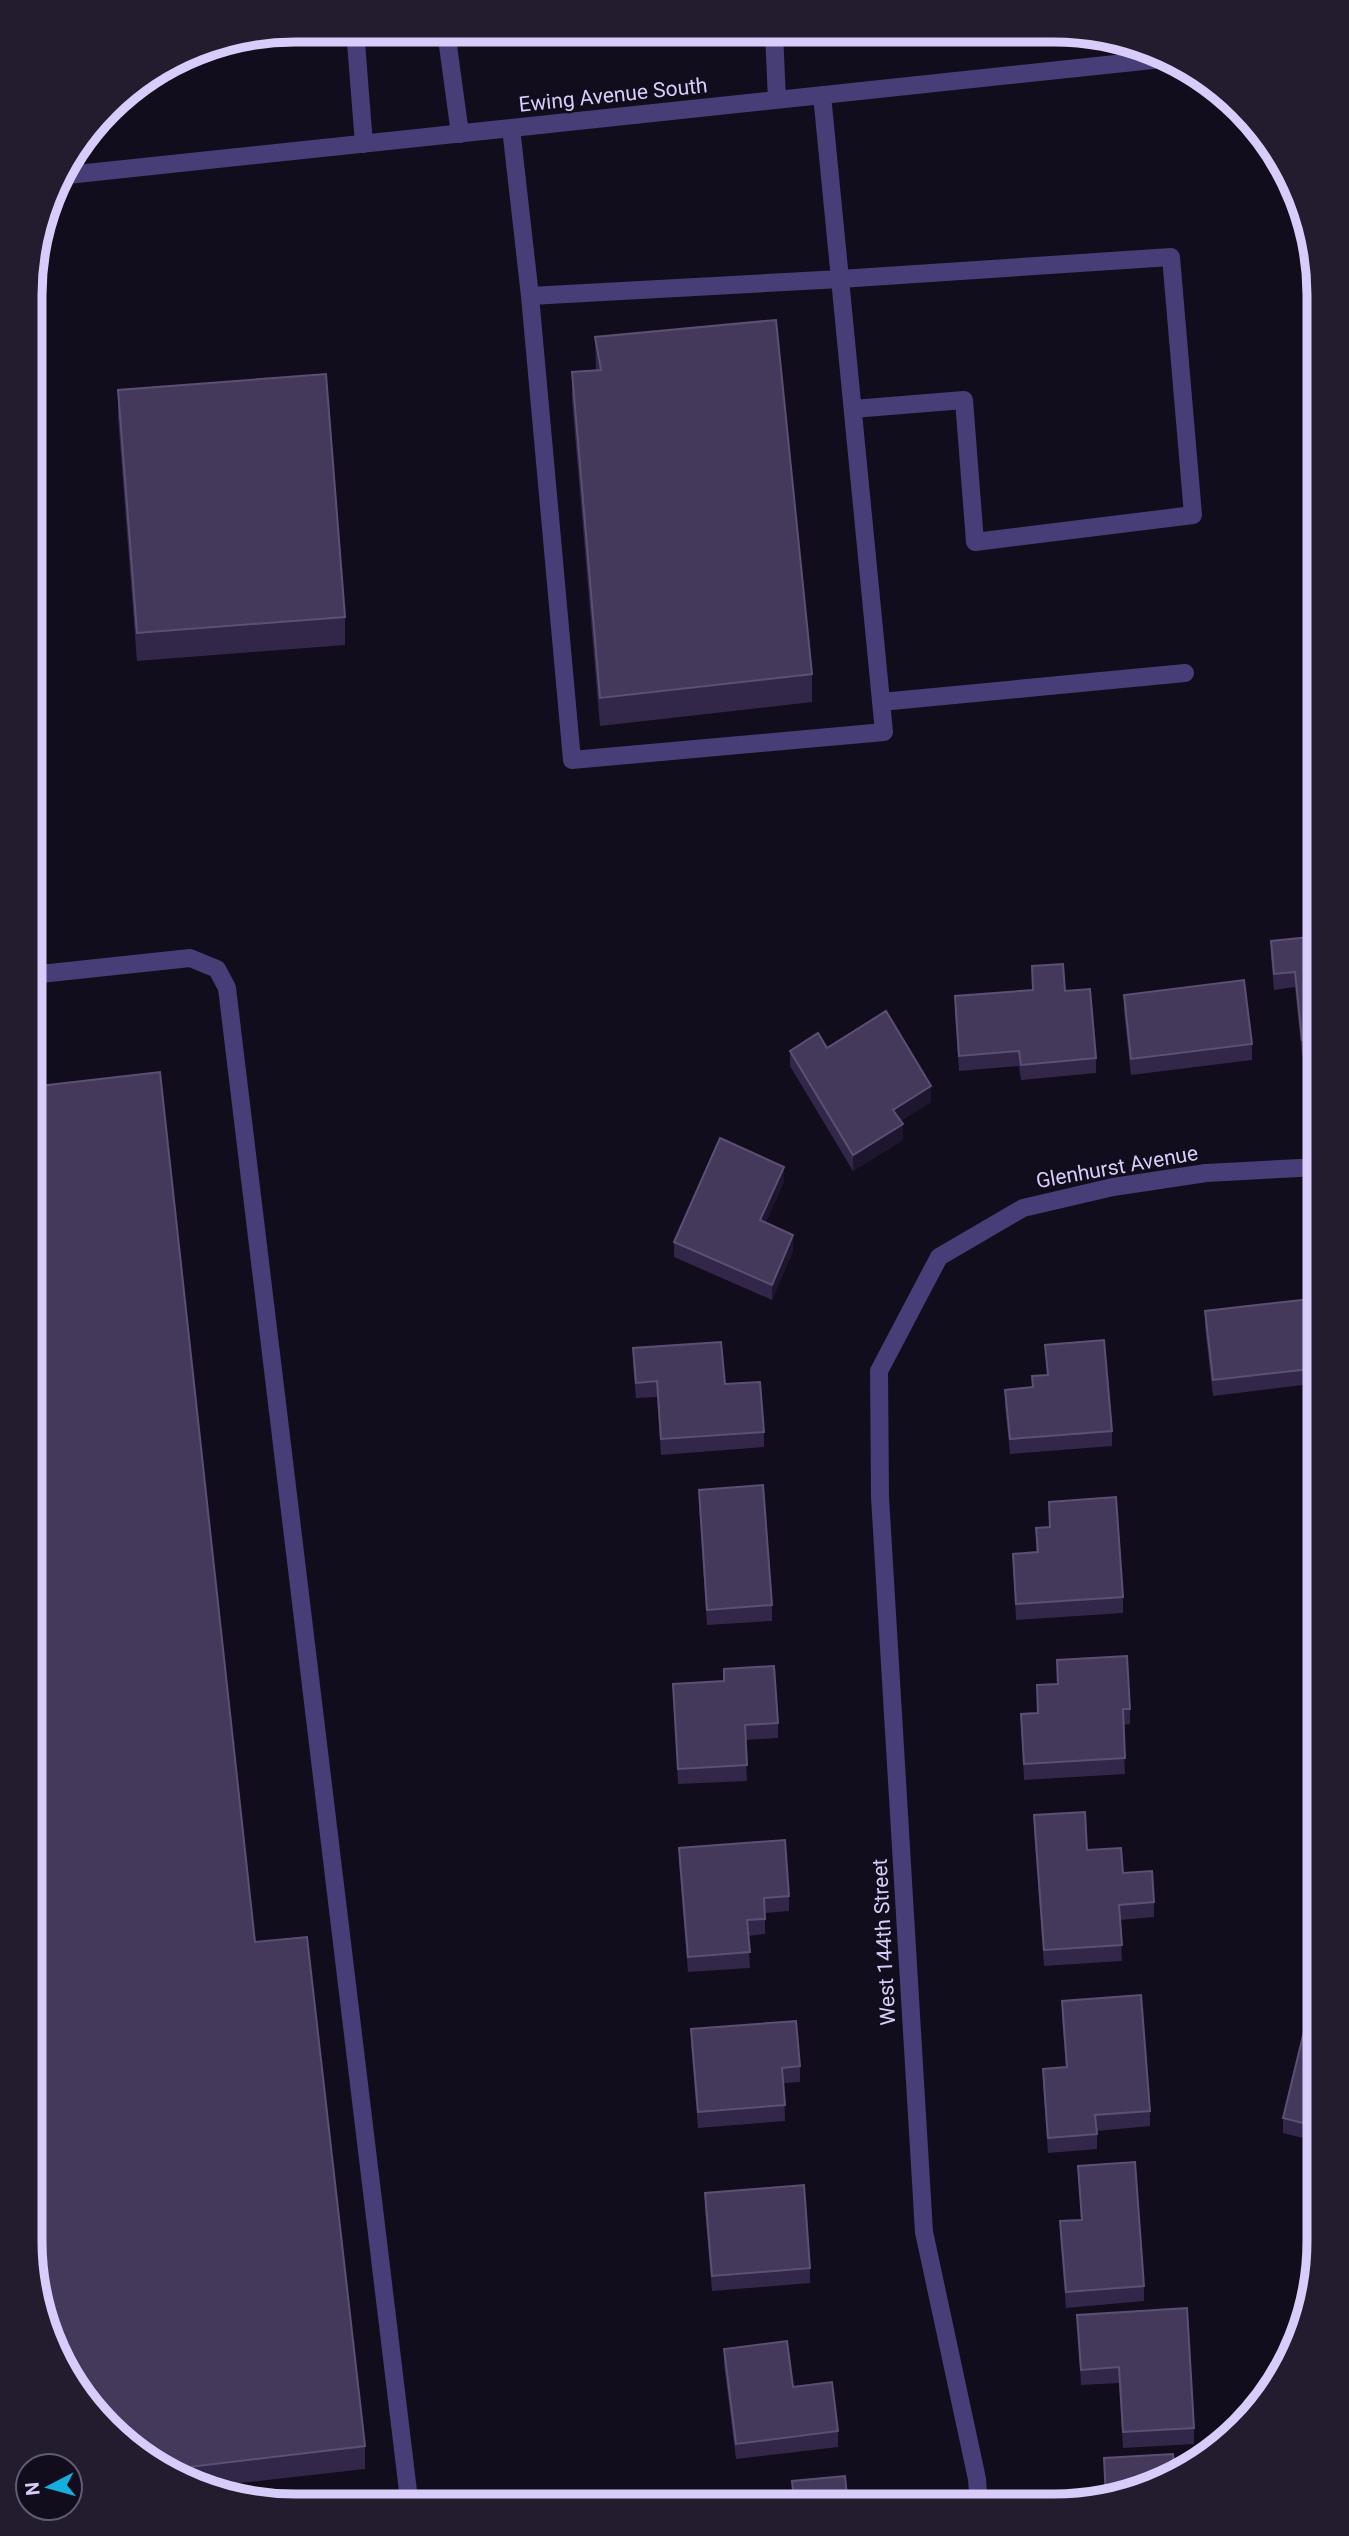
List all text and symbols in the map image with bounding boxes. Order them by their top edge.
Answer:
street label: Ewing Avenue South [517,73,709,117]
street label: Glenhurst Avenue [1034,1141,1200,1193]
street label: West 144th Street [868,1858,900,2026]
north arrow [14,2452,84,2522]
text: N [20,2481,45,2497]

